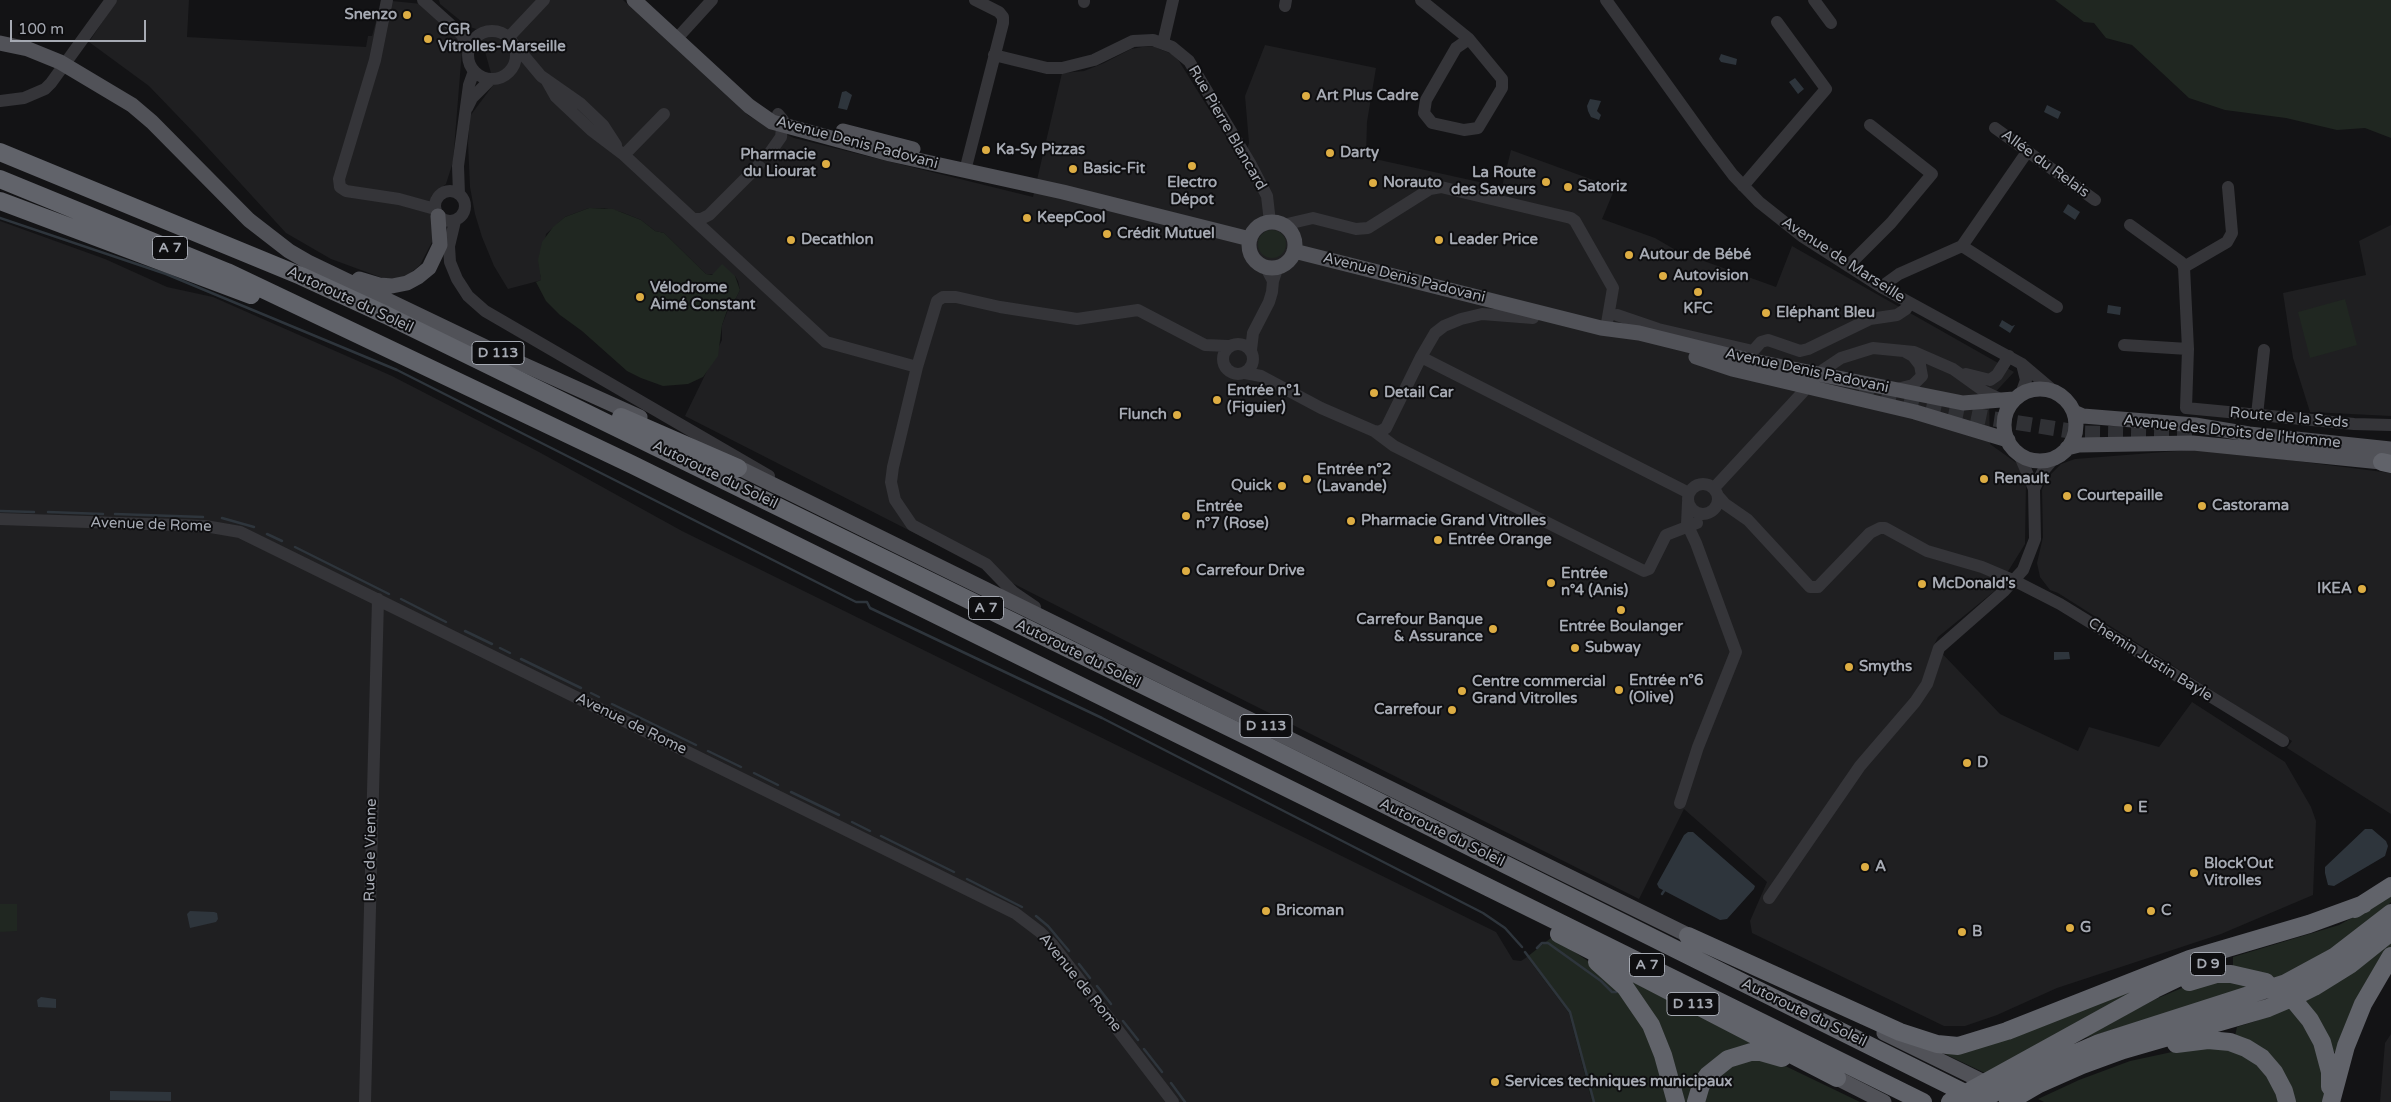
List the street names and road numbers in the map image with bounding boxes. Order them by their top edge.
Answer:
street label: Rue Pierre Blancard [1184,62,1270,194]
street label: Avenue Denis Padovani [774,113,940,173]
street label: Allée du Relais [1998,126,2092,202]
street label: Avenue de Marseille [1778,213,1908,307]
road number: A 7 [152,237,188,260]
street label: Avenue Denis Padovani [1321,249,1487,307]
street label: Autoroute du Soleil [284,263,416,337]
road number: D 113 [472,342,524,364]
street label: Avenue Denis Padovani [1724,345,1890,397]
street label: Route de la Seds [2229,404,2349,432]
street label: Avenue des Droits de l'Homme [2123,412,2341,452]
street label: Autoroute du Soleil [649,437,781,513]
street label: Avenue de Rome [90,514,212,536]
road number: A 7 [968,596,1004,620]
street label: Chemin Justin Bayle [2084,614,2216,706]
street label: Autoroute du Soleil [1012,616,1144,692]
street label: Avenue de Rome [572,689,690,759]
road number: D 113 [1240,714,1292,738]
street label: Autoroute du Soleil [1376,795,1508,871]
street label: Rue de Vienne [361,798,381,902]
street label: Avenue de Rome [1035,930,1125,1036]
road number: D 9 [2190,952,2226,976]
road number: A 7 [1630,954,1664,976]
street label: Autoroute du Soleil [1738,975,1870,1051]
road number: D 113 [1667,992,1719,1016]

